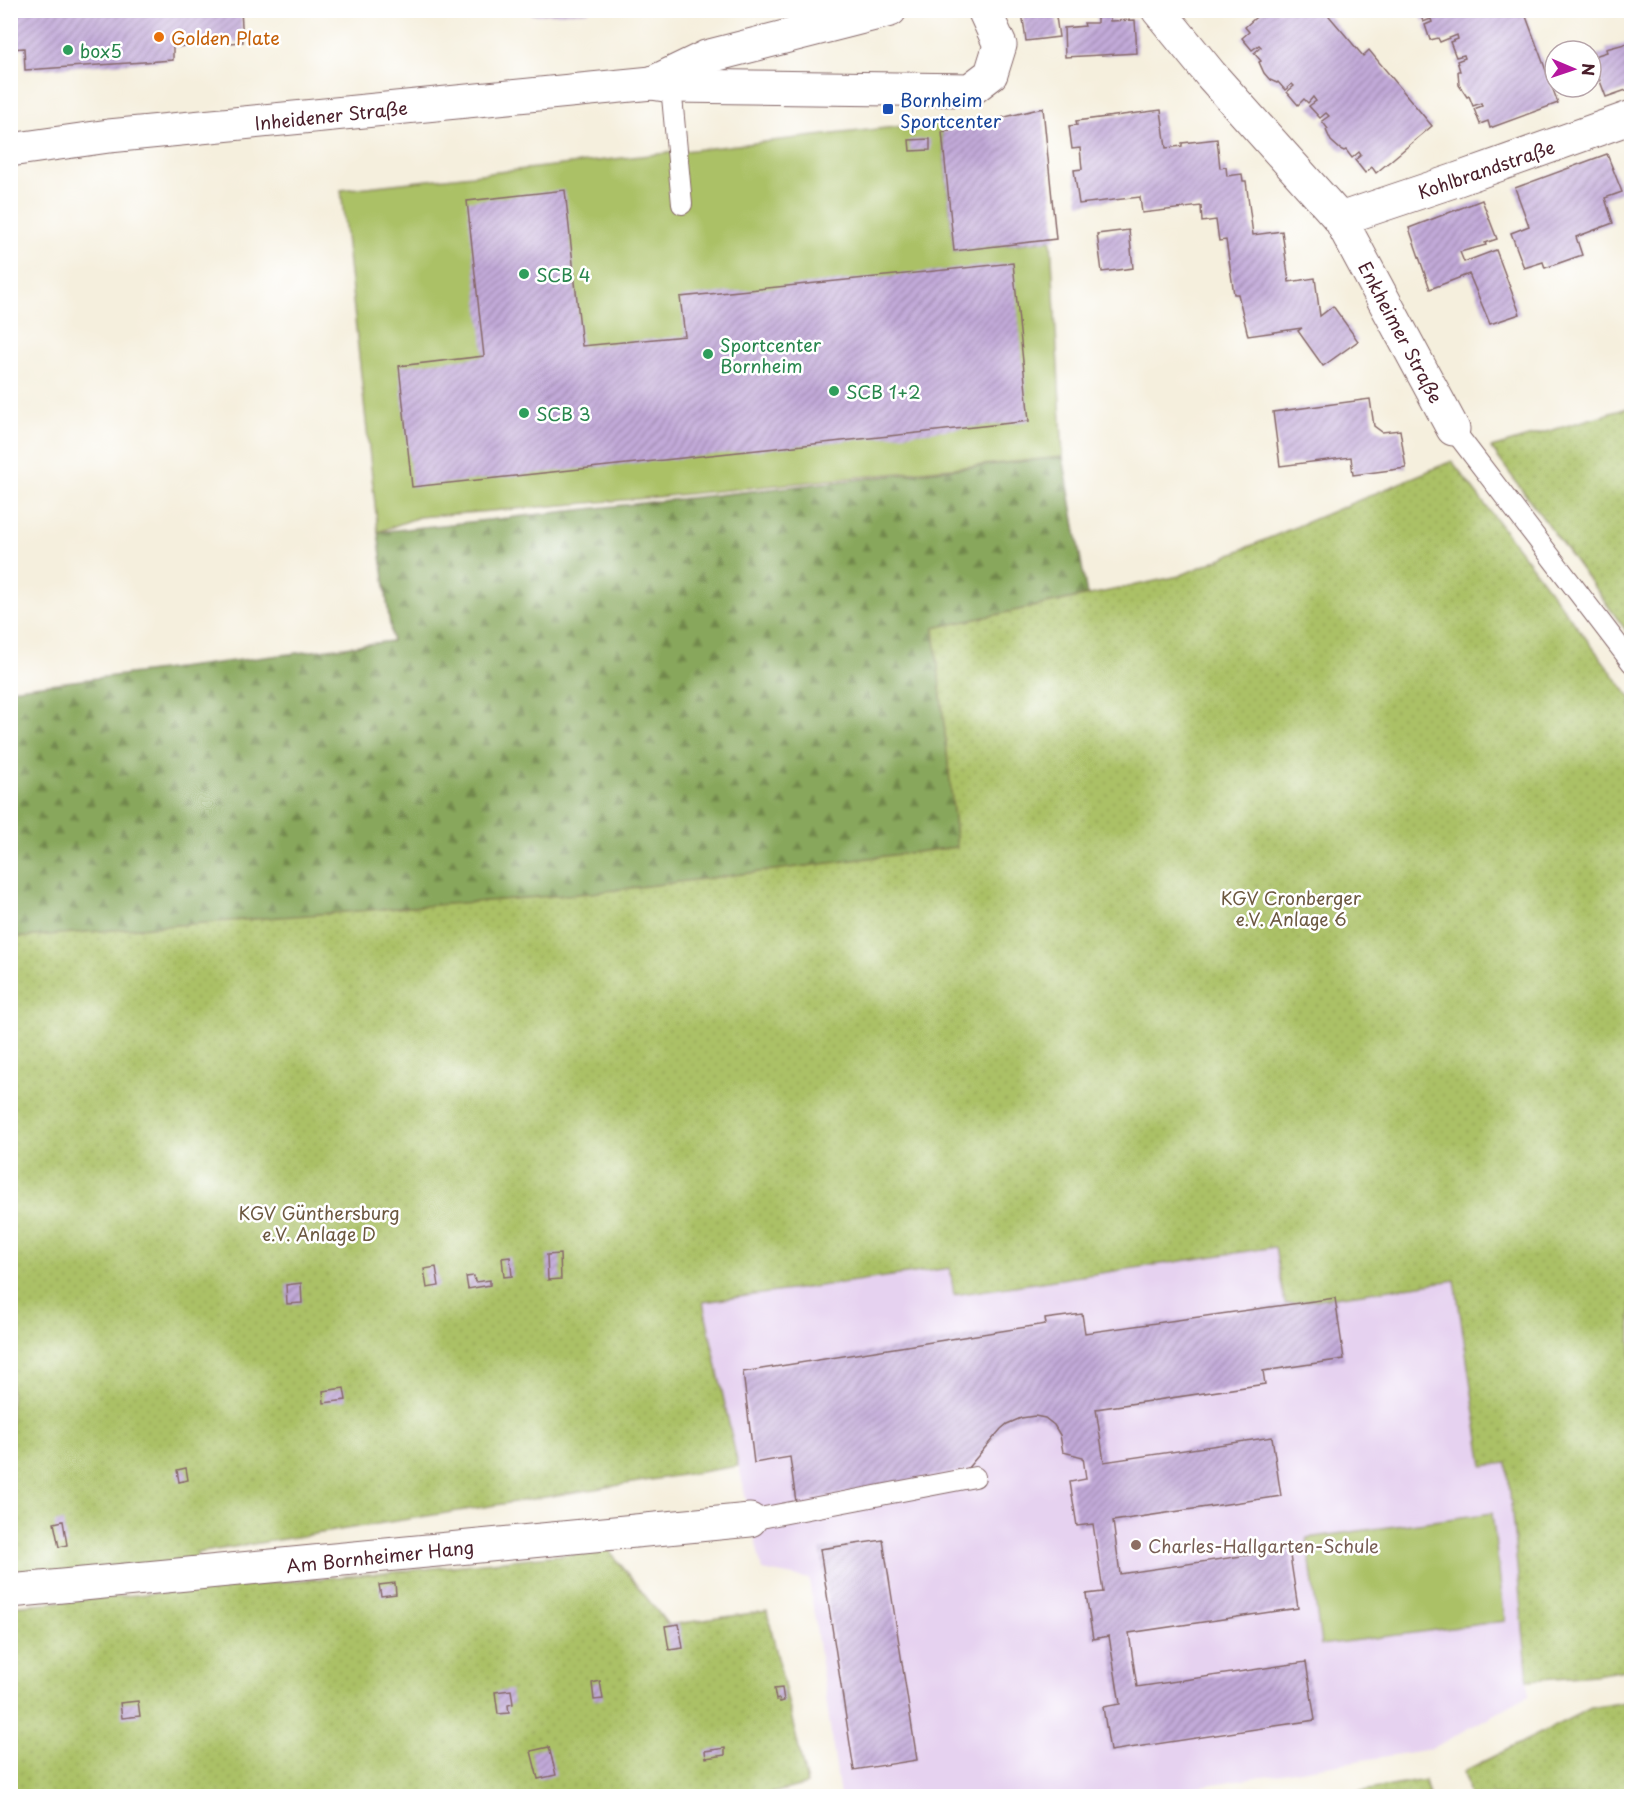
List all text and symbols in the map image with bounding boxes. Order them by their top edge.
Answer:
place label: Golden Plate [171,24,280,51]
marker: Golden Plate [152,30,166,44]
place label: box5 [80,37,122,64]
north arrow [1543,39,1603,99]
marker: box5 [61,43,75,57]
text: N [1577,63,1601,76]
place label: Bornheim Sportcenter [900,86,1002,134]
street label: Inheidener Straße [253,94,409,136]
marker: Bornheim Sportcenter [881,102,895,116]
street label: Kohlbrandstraße [1414,133,1558,205]
street label: Enkheimer Straße [1352,256,1450,408]
place label: SCB 4 [536,261,591,288]
marker: SCB 4 [517,267,531,281]
place label: Sportcenter Bornheim [720,331,822,379]
marker: Sportcenter Bornheim [701,347,715,361]
place label: SCB 1+2 [846,378,921,405]
marker: SCB 1+2 [827,384,841,398]
place label: SCB 3 [536,400,591,427]
marker: SCB 3 [517,406,531,420]
park label: KGV Cronberger e.V. Anlage 6 [1221,884,1362,932]
park label: KGV Günthersburg e.V. Anlage D [238,1199,400,1247]
place label: Charles-Hallgarten-Schule [1148,1532,1379,1559]
street label: Am Bornheimer Hang [285,1533,475,1579]
marker: Charles-Hallgarten-Schule [1129,1538,1143,1552]

